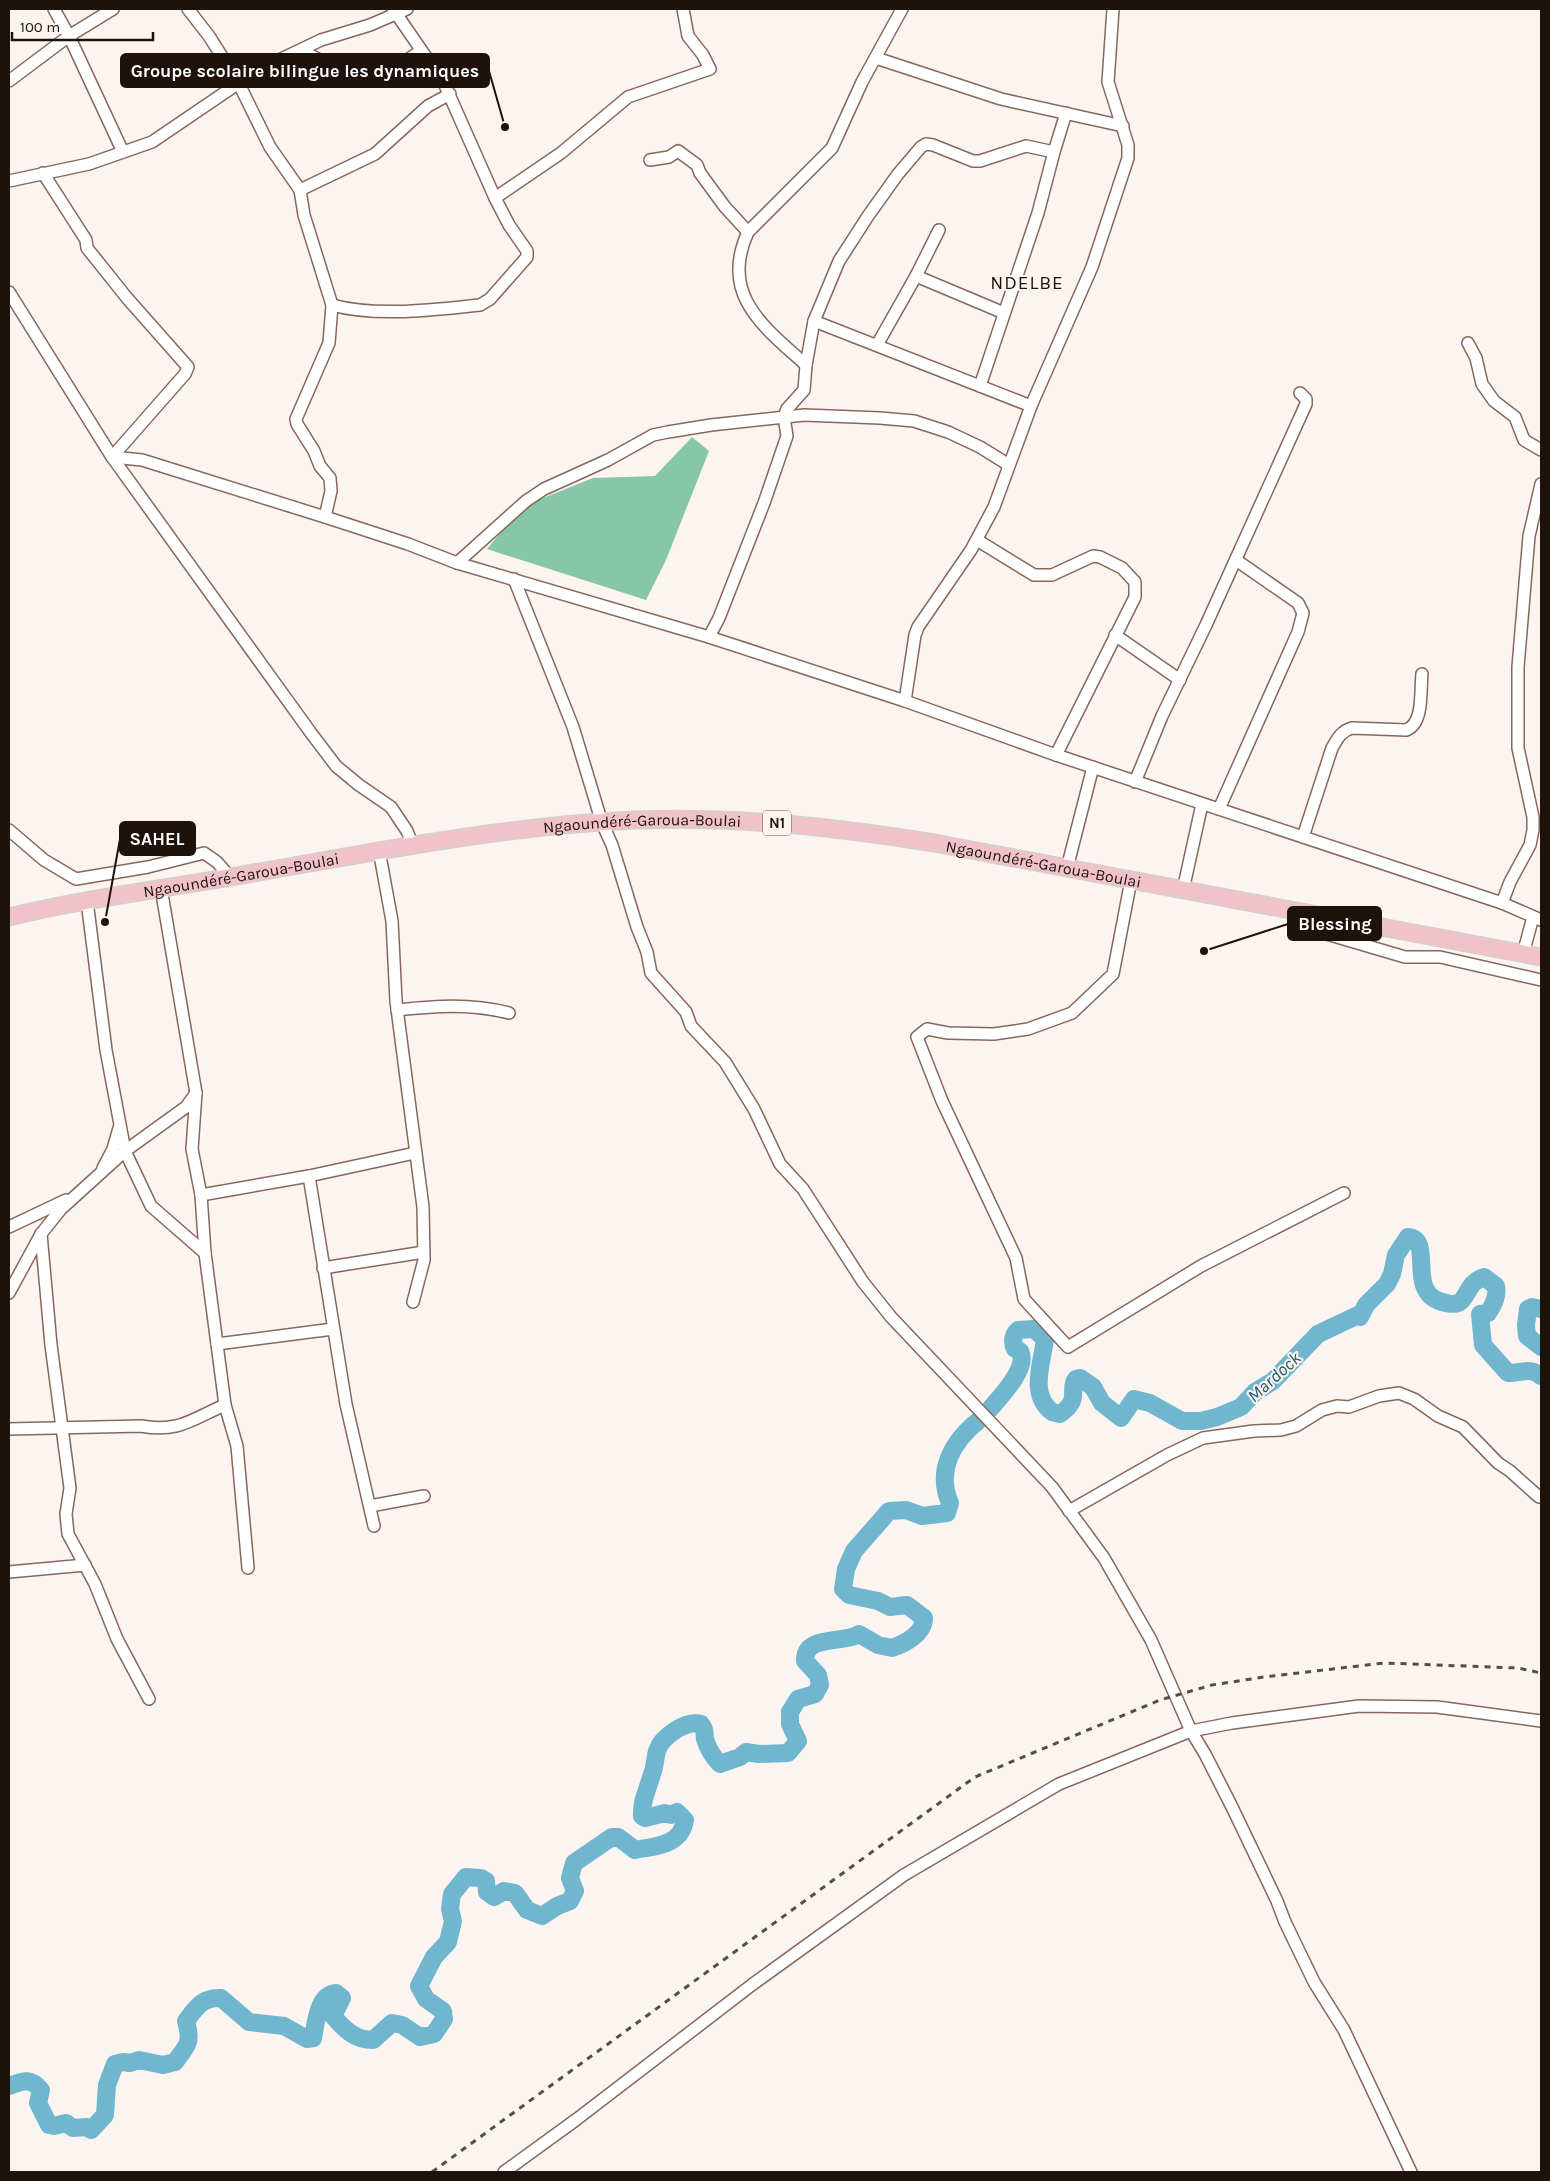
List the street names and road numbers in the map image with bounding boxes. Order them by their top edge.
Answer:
street label: Ngaoundéré-Garoua-Boulai [542,810,742,837]
road number: N1 [763,810,791,836]
street label: Ngaoundéré-Garoua-Boulai [944,836,1143,892]
street label: Ngaoundéré-Garoua-Boulai [142,849,341,901]

